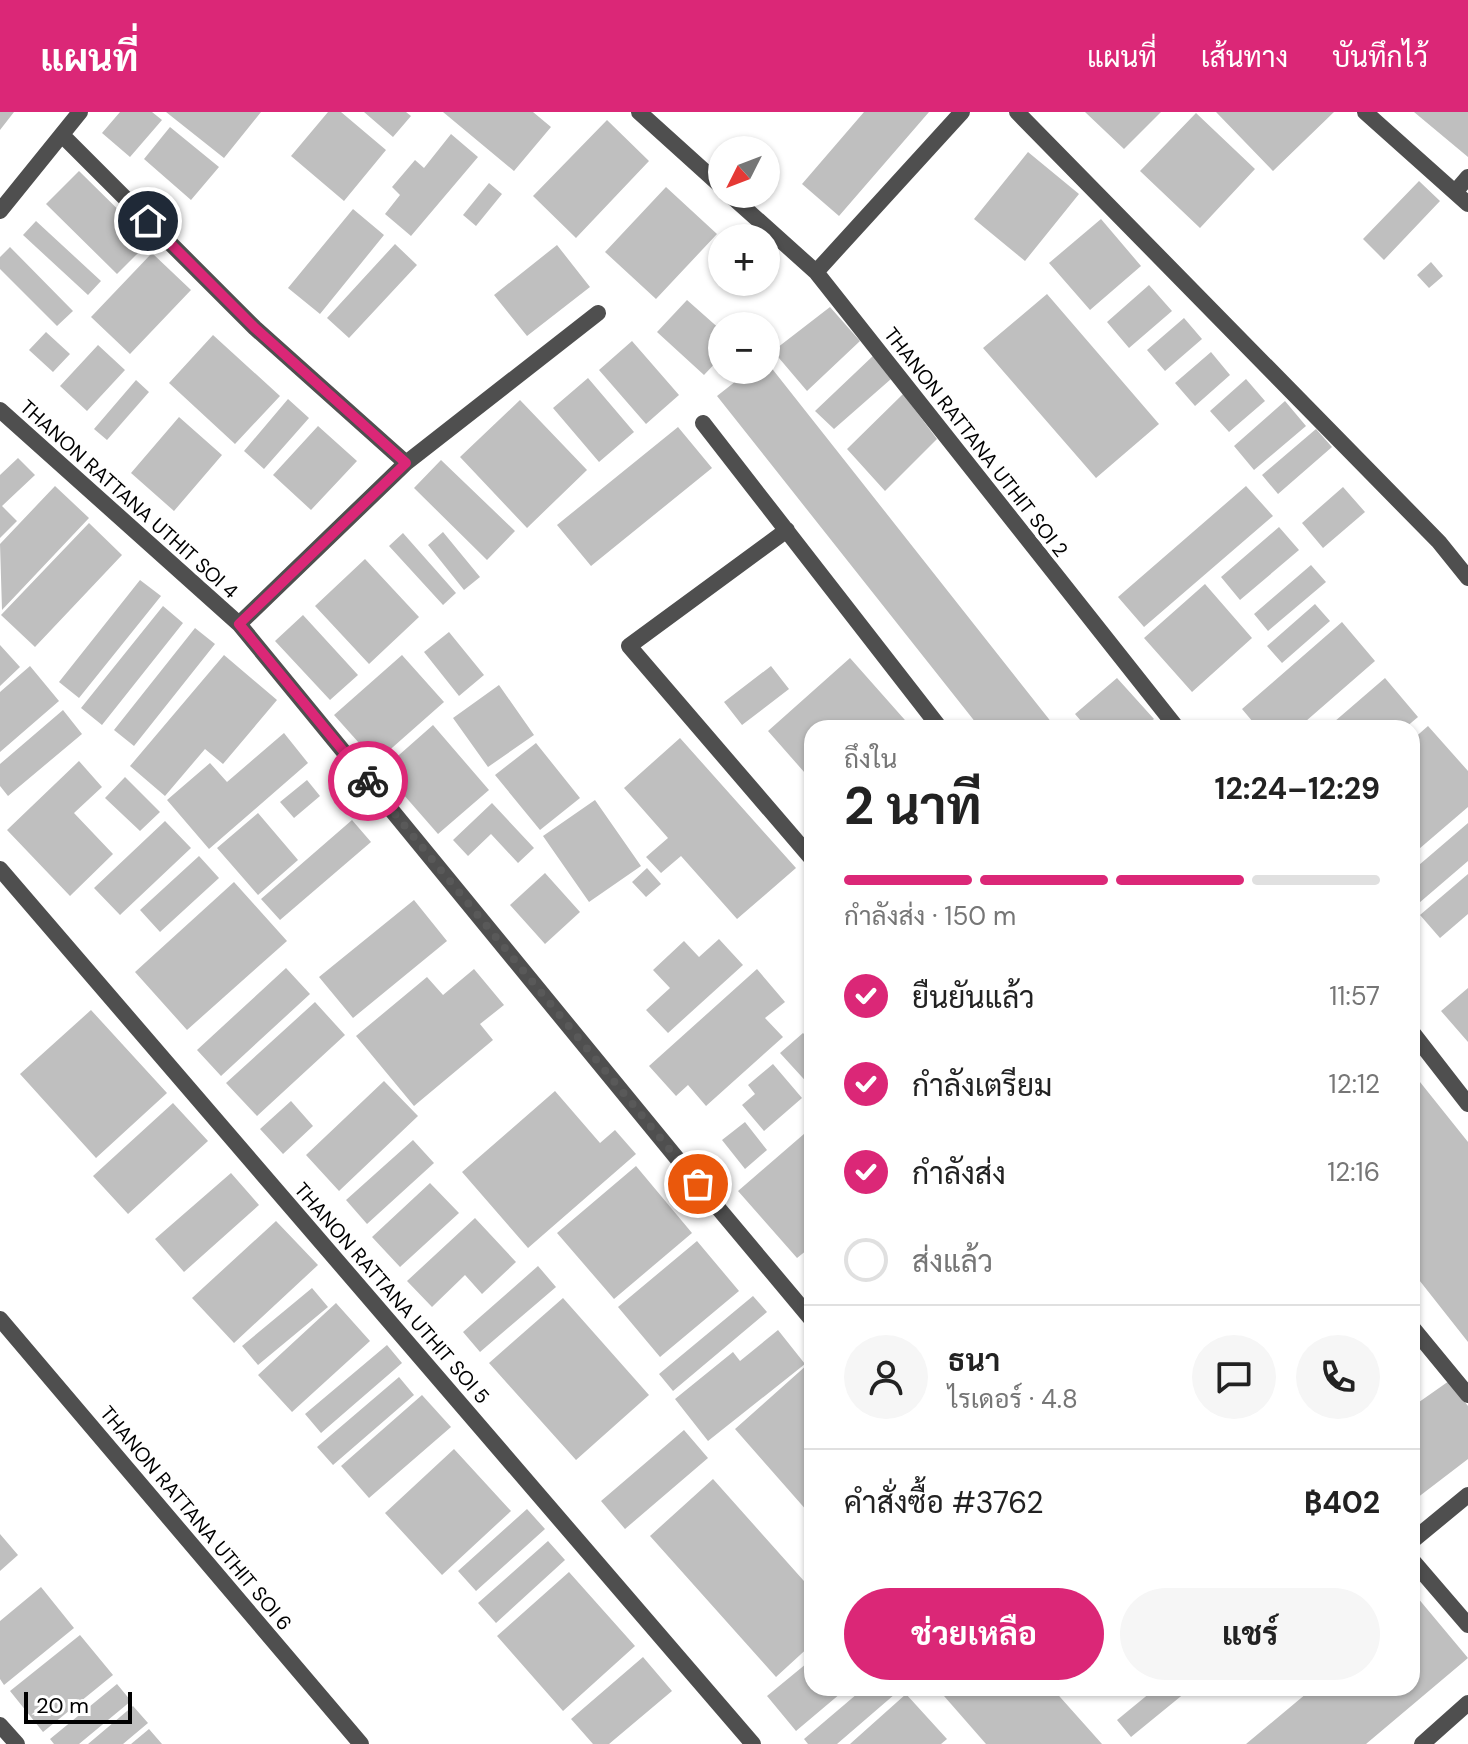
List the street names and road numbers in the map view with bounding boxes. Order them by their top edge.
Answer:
street label: THANON RATTANA UTHIT SOI 2 [878,322,1074,562]
street label: THANON RATTANA UTHIT SOI 4 [14,394,244,604]
street label: THANON RATTANA UTHIT SOI 5 [289,1177,495,1409]
street label: THANON RATTANA UTHIT SOI 6 [94,1400,298,1636]

